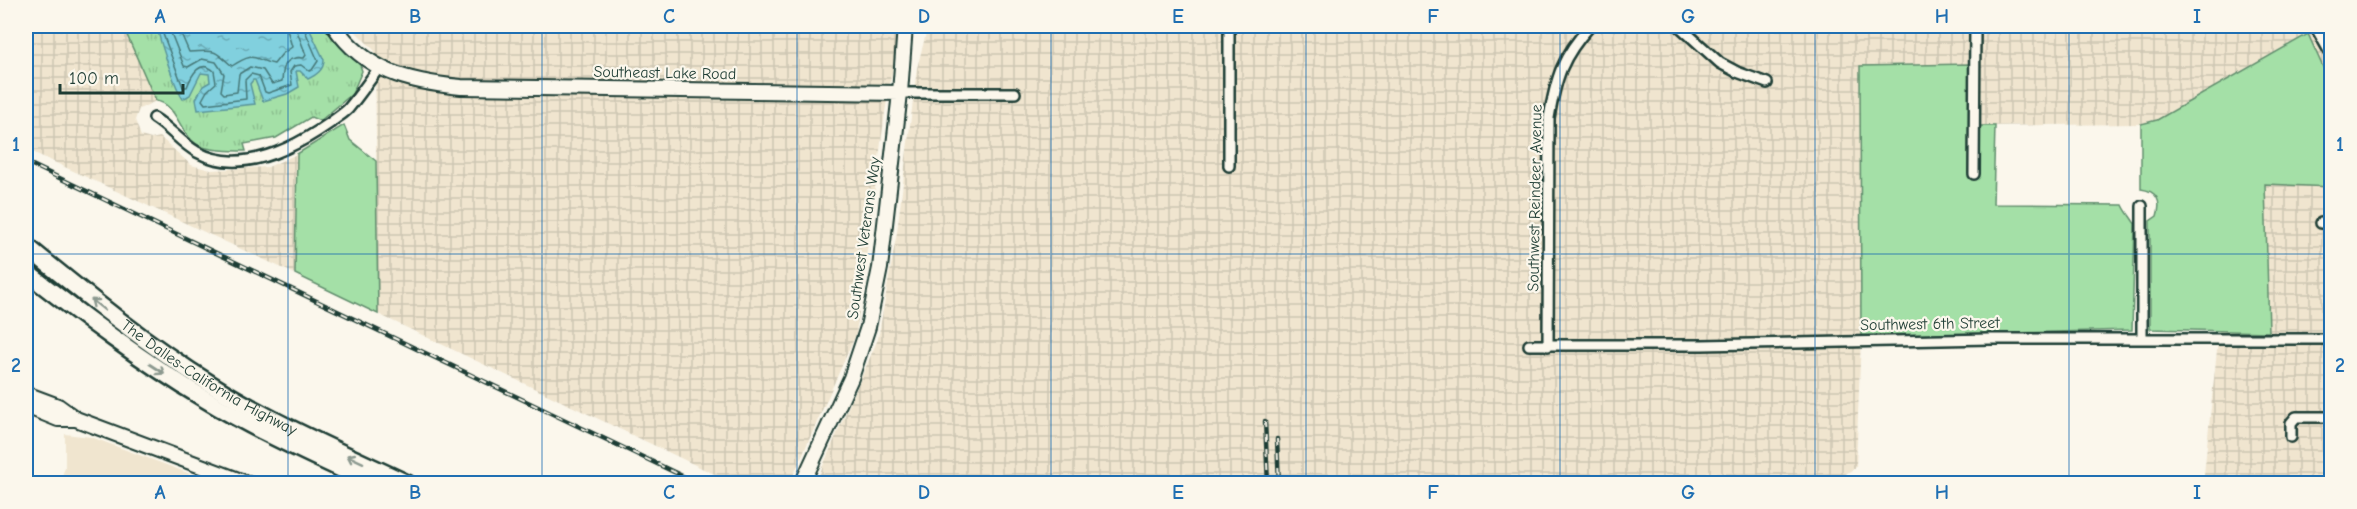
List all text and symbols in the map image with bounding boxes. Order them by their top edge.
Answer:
text: A [154,5,166,28]
text: B [409,5,421,28]
text: C [663,5,675,28]
text: D [918,5,930,28]
text: E [1172,5,1184,28]
text: F [1427,5,1439,28]
text: G [1681,5,1695,28]
text: H [1935,5,1949,28]
text: I [2193,5,2201,28]
scale bar [60,57,183,95]
street label: Southeast Lake Road [593,63,737,83]
text: 100 m [69,68,119,89]
street label: Southwest Reindeer Avenue [1524,104,1546,292]
text: 1 [12,133,20,156]
text: 1 [2336,133,2344,156]
street label: Southwest Veterans Way [844,155,884,320]
one-way arrow [90,299,106,312]
street label: Southwest 6th Street [1860,314,2000,334]
street label: The Dalles-California Highway [117,316,301,440]
text: 2 [11,354,21,377]
text: 2 [2335,354,2345,377]
one-way arrow [149,362,166,375]
one-way arrow [346,452,364,464]
text: A [154,481,166,504]
text: B [409,481,421,504]
text: C [663,481,675,504]
text: D [918,481,930,504]
text: E [1172,481,1184,504]
text: F [1427,481,1439,504]
text: G [1681,481,1695,504]
text: H [1935,481,1949,504]
text: I [2193,481,2201,504]

